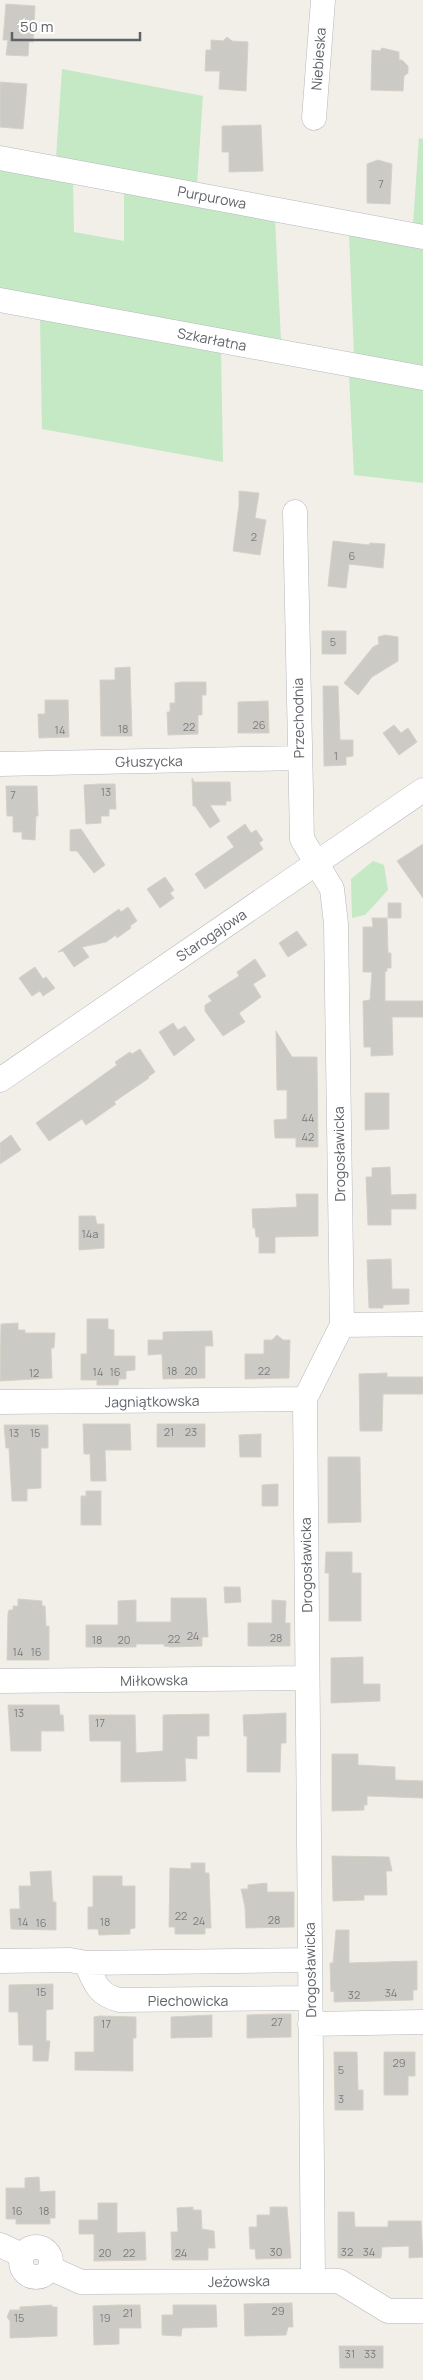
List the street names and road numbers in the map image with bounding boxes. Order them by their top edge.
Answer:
street label: Niebieska [306,27,330,91]
street label: Purpurowa [176,181,248,213]
street label: Szkarłatna [176,323,248,355]
street label: Przechodnia [288,678,308,758]
street label: Głuszycka [115,751,183,771]
street label: Starogajowa [172,905,250,965]
street label: Drogosławicka [329,1106,349,1202]
street label: Jagniątkowska [104,1391,200,1411]
street label: Drogosławicka [296,1517,316,1613]
street label: Miłkowska [120,1670,188,1690]
street label: Drogosławicka [300,1922,320,2018]
street label: Piechowicka [148,1991,228,2010]
street label: Jeżowska [208,2271,270,2291]

